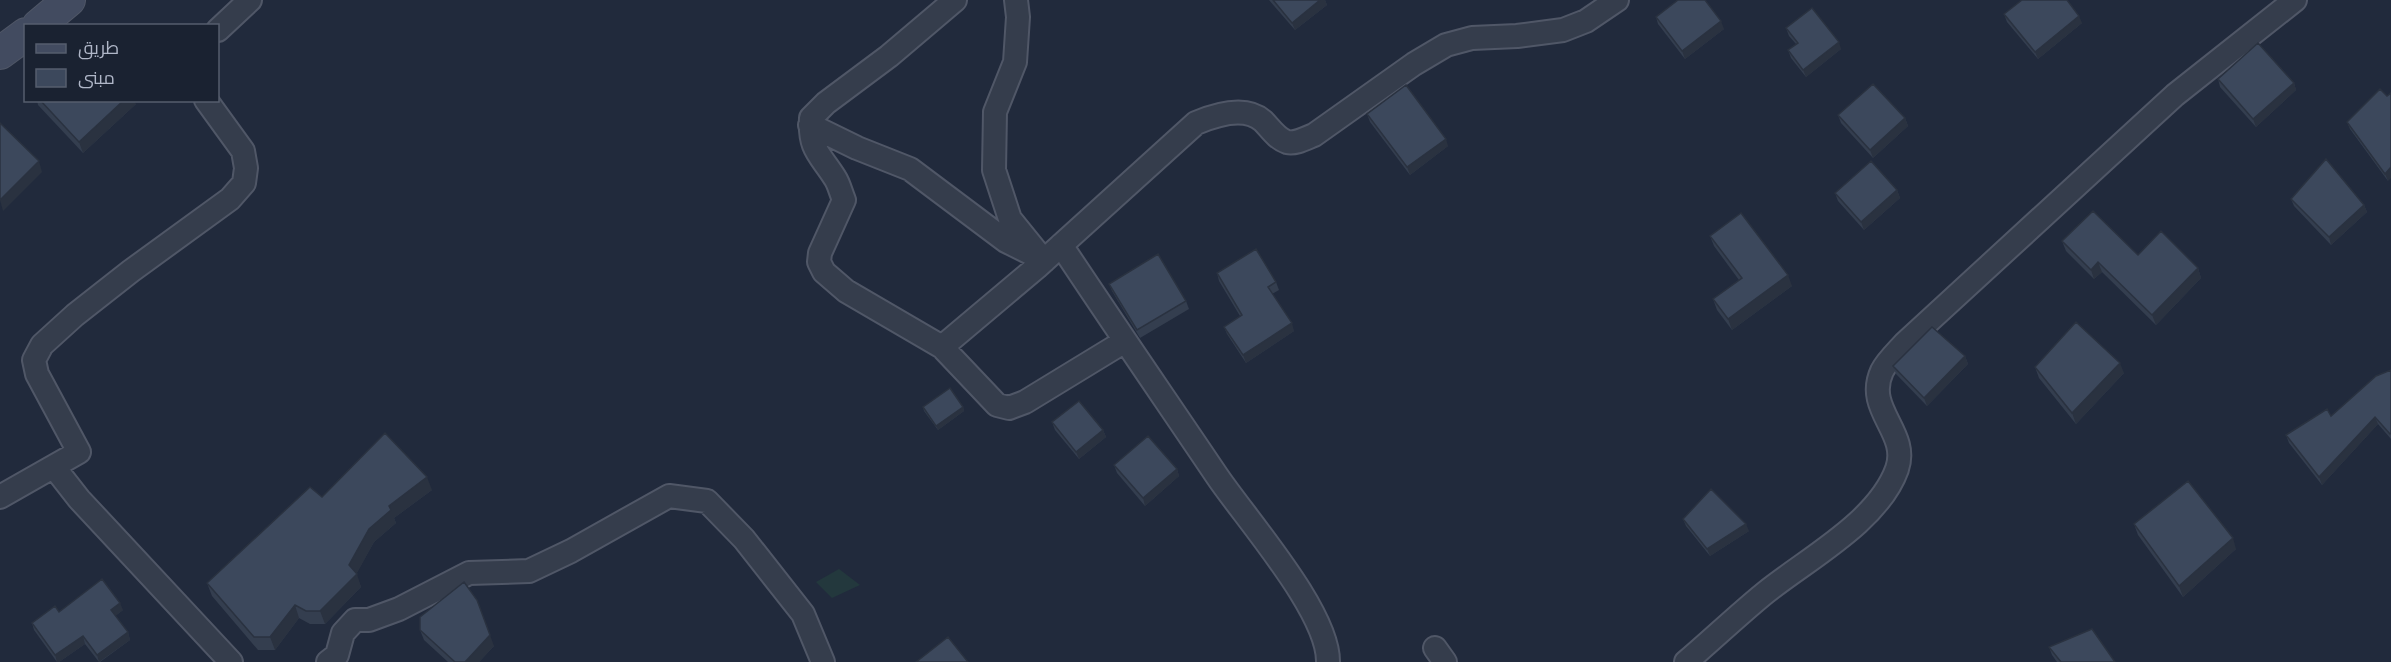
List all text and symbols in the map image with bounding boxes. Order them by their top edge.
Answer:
legend [24,24,219,102]
text: طريق [78,35,119,60]
text: مبنى [78,65,115,90]

